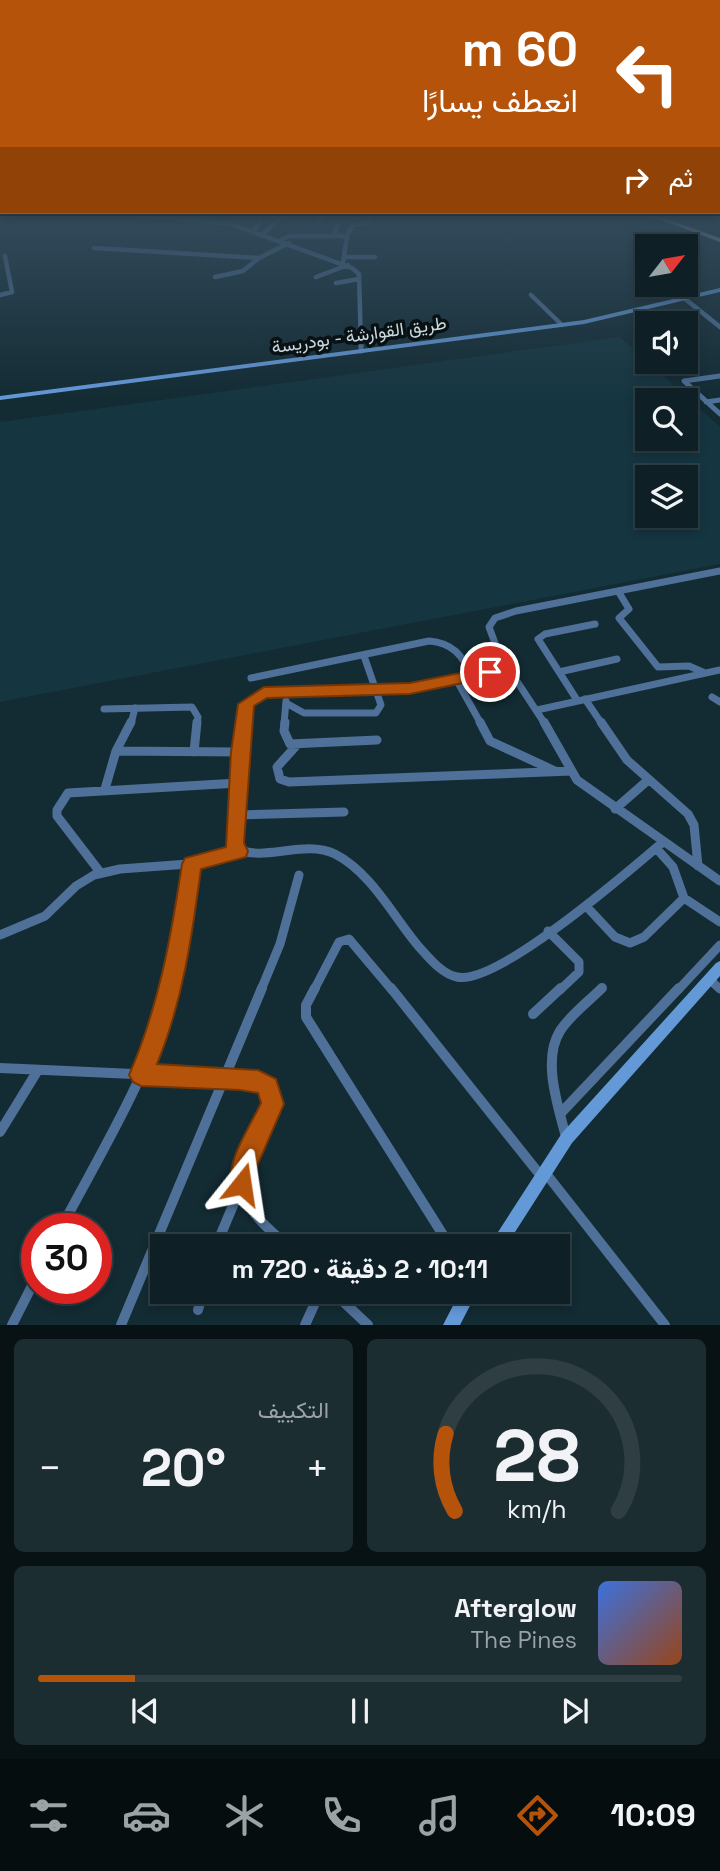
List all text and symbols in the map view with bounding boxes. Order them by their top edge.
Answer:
text: 60 m [462,18,578,80]
icon: left [602,28,693,119]
text: انعطف يسارًا [422,81,578,121]
icon: right [617,161,655,199]
text: ثم [669,161,693,195]
north arrow [635,234,698,298]
map controls [635,234,698,528]
street label: طريق القوارشة - بودريسة [270,311,448,358]
button: sound [635,311,698,374]
button: search [635,388,698,451]
button: layers [635,465,698,528]
pin [460,642,520,702]
icon: arrive [471,653,509,691]
position arrow [205,1147,279,1221]
speed limit sign: 30 [21,1213,112,1304]
text: 10:11 · 2 دقيقة · 720 m [232,1252,488,1286]
text: التكييف [258,1395,329,1425]
text: 28 [493,1410,580,1503]
text: 20° [141,1435,226,1501]
text: − [38,1444,62,1492]
text: + [305,1444,329,1492]
text: km/h [507,1493,566,1525]
text: Afterglow [454,1591,577,1625]
text: The Pines [471,1625,577,1655]
icon: previous [126,1692,164,1730]
icon: pause [341,1692,379,1730]
icon: next [556,1692,594,1730]
icon: filters [24,1791,73,1840]
icon: car [122,1791,171,1840]
icon: climate [220,1791,269,1840]
icon: phone [317,1791,366,1840]
icon: music [415,1791,464,1840]
icon: directions [513,1791,562,1840]
text: 10:09 [610,1795,696,1835]

